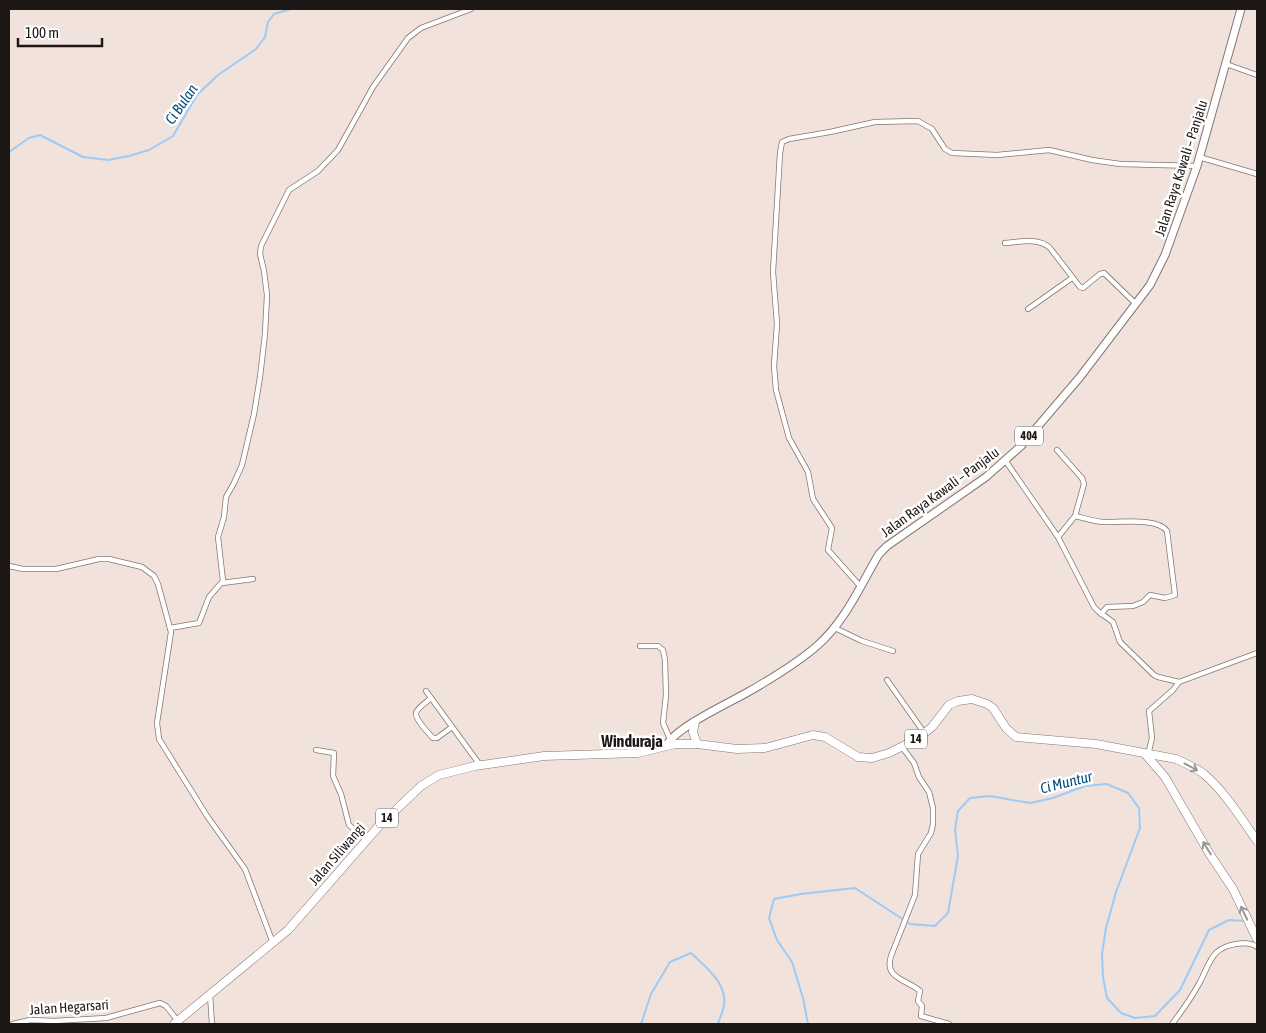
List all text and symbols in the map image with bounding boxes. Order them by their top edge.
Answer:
scale bar [18,15,101,47]
text: 100 m [25,24,59,41]
water label: Ci Bulan [161,81,201,127]
street label: Jalan Raya Kawali – Panjalu [1151,98,1211,238]
road number: 404 [1015,426,1043,446]
street label: Jalan Raya Kawali – Panjalu [878,444,1002,540]
road number: 14 [905,730,927,749]
district label: Winduraja [600,732,663,750]
one-way arrow [1183,763,1198,772]
water label: Ci Muntur [1038,767,1094,797]
road number: 14 [376,808,398,828]
street label: Jalan Siliwangi [306,820,368,888]
one-way arrow [1201,842,1211,856]
one-way arrow [1239,906,1248,921]
street label: Jalan Hegarsari [29,996,109,1018]

